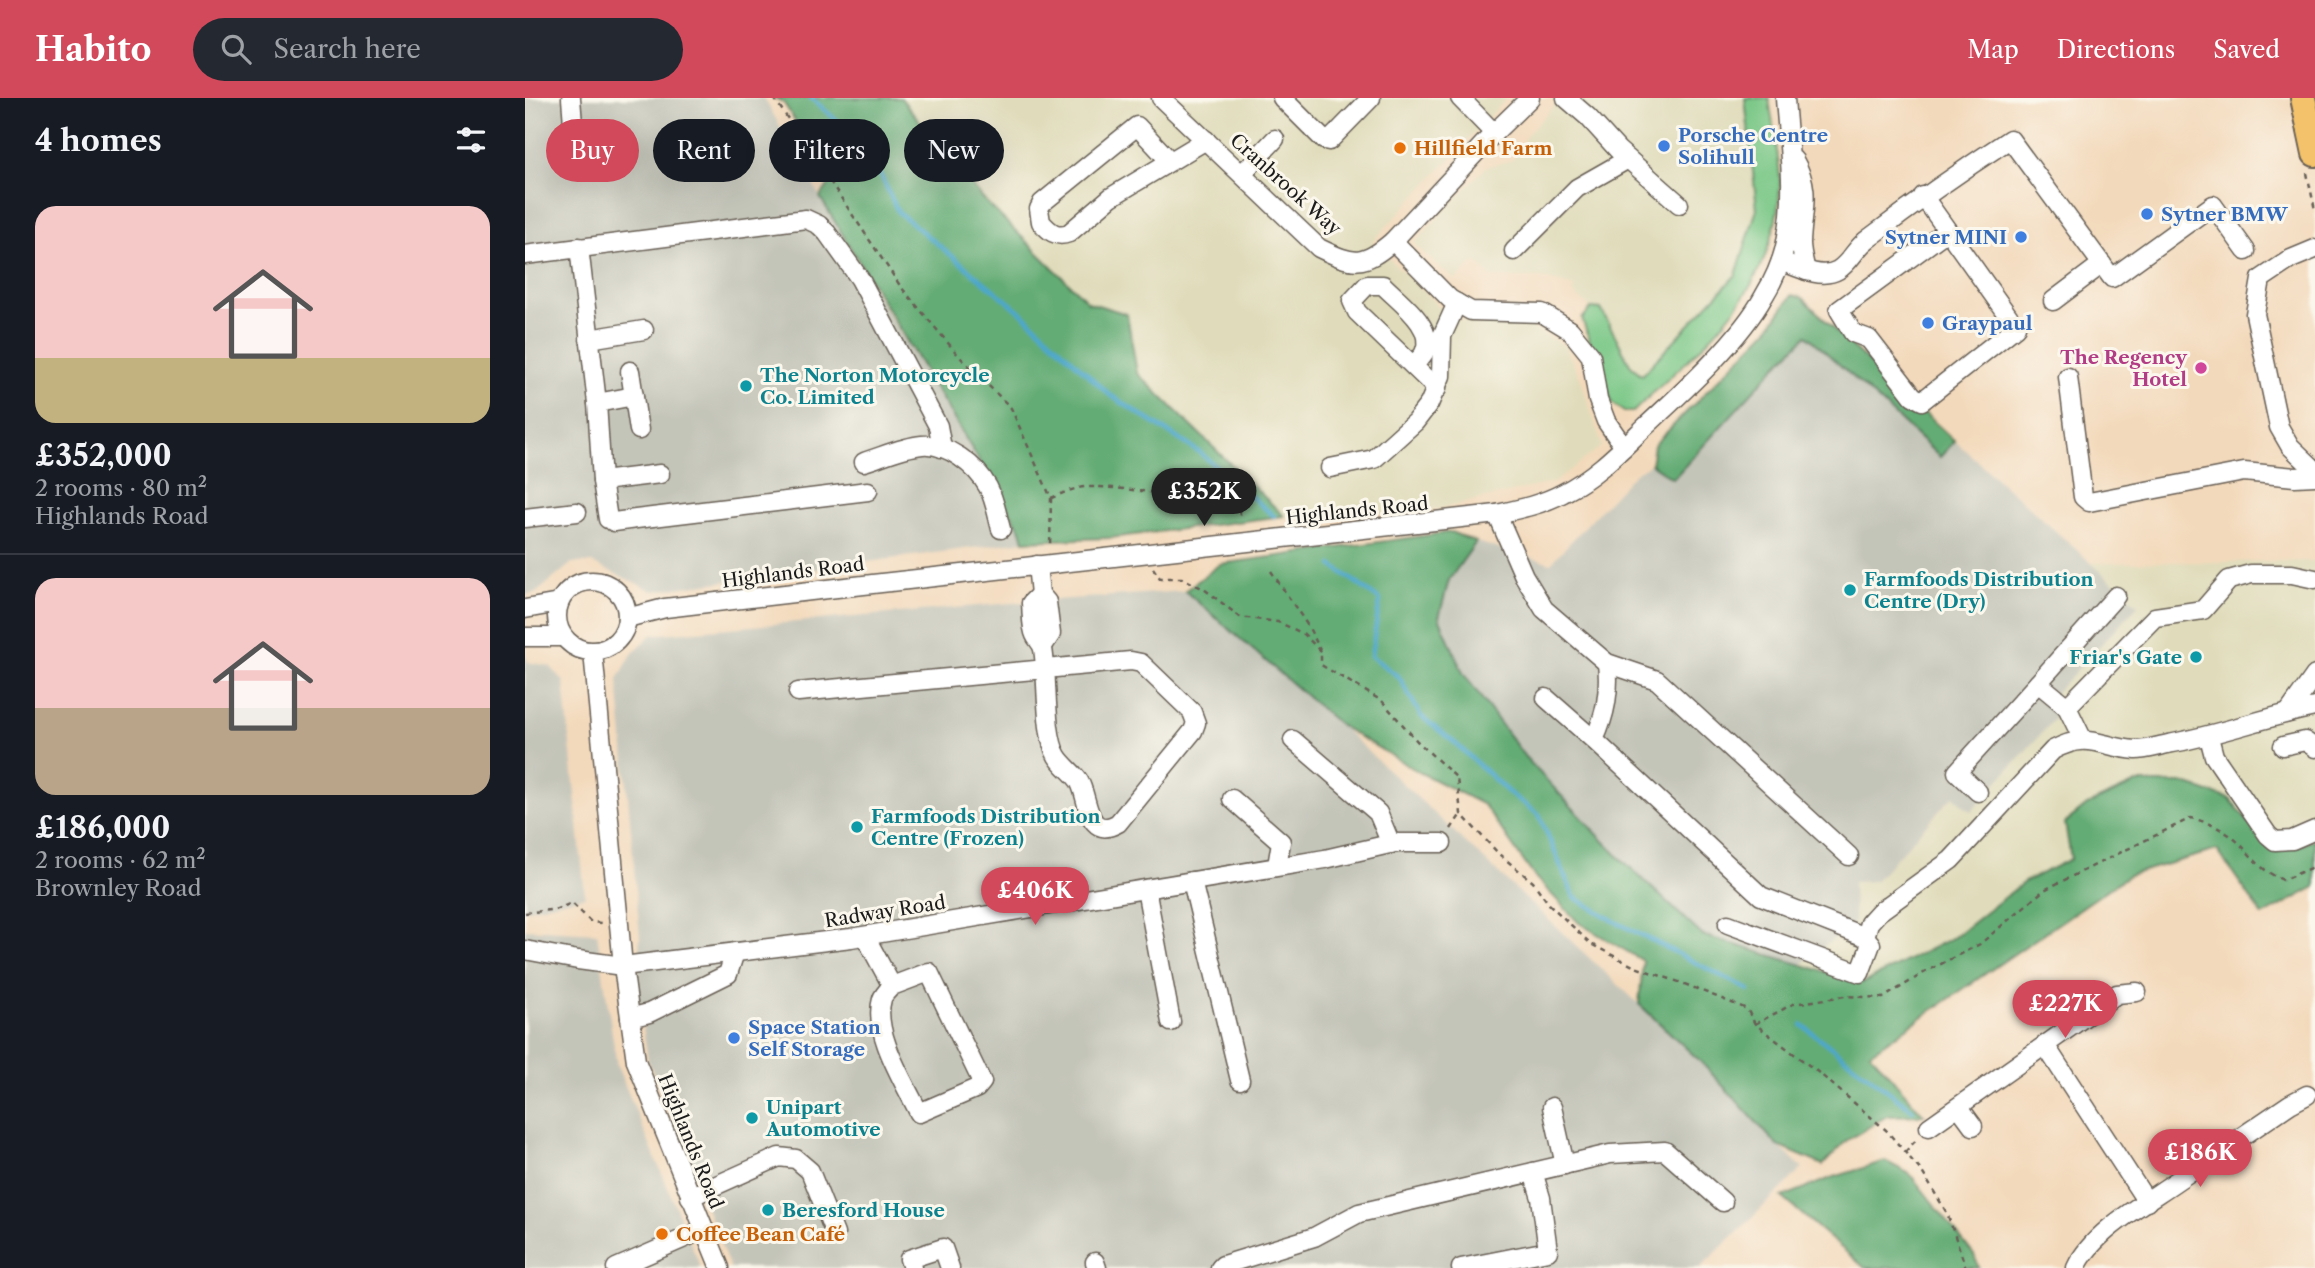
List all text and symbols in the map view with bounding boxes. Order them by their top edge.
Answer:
search box [193,18,683,81]
text: Habito [35,29,151,70]
icon: search [217,30,255,68]
text: Search here [273,33,421,65]
text: Map [1967,35,2019,64]
text: Directions [2057,35,2175,64]
text: Saved [2213,35,2280,64]
chip: Buy [546,119,639,182]
chip: Rent [653,119,755,182]
chip: Filters [769,119,890,182]
chip: New [904,119,1004,182]
icon: filters [452,121,490,159]
text: 4 homes [35,122,162,159]
place label: Porsche Centre Solihull [1678,124,1828,169]
street label: Cranbrook Way [1226,129,1346,240]
place label: Hillfield Farm [1414,137,1552,160]
marker: Porsche Centre Solihull [1656,138,1672,154]
marker: Hillfield Farm [1392,140,1408,156]
place label: Sytner BMW [2161,203,2289,226]
marker: Sytner BMW [2139,206,2155,222]
place label: Sytner MINI [1885,226,2007,249]
marker: Sytner MINI [2013,229,2029,245]
icon: home [200,251,326,377]
place label: Graypaul [1942,312,2033,335]
marker: Graypaul [1920,315,1936,331]
place label: The Regency Hotel [2060,346,2188,391]
marker: The Regency Hotel [2193,360,2209,376]
place label: The Norton Motorcycle Co. Limited [760,364,990,409]
marker: The Norton Motorcycle Co. Limited [738,378,754,394]
text: £352,000 [35,437,172,474]
pin: £352K [1155,468,1253,528]
text: 2 rooms · 80 m² [35,474,207,502]
text: £352K [1167,477,1241,505]
street label: Highlands Road [1285,492,1430,529]
text: Highlands Road [35,502,209,530]
street label: Highlands Road [720,552,866,593]
place label: Farmfoods Distribution Centre (Dry) [1864,568,2094,613]
marker: Farmfoods Distribution Centre (Dry) [1842,582,1858,598]
icon: home [200,623,326,749]
place label: Friar's Gate [2069,646,2182,669]
marker: Friar's Gate [2188,649,2204,665]
place label: Farmfoods Distribution Centre (Frozen) [871,805,1101,850]
text: £186,000 [35,809,170,846]
marker: Farmfoods Distribution Centre (Frozen) [849,819,865,835]
text: 2 rooms · 62 m² [35,846,206,874]
pin: £406K [986,868,1084,927]
text: Brownley Road [35,874,202,902]
text: £406K [997,876,1073,904]
street label: Radway Road [823,891,948,932]
pin: £227K [2016,981,2114,1040]
text: £227K [2028,989,2102,1017]
place label: Space Station Self Storage [748,1016,881,1061]
marker: Space Station Self Storage [726,1030,742,1046]
street label: Highlands Road [653,1070,728,1212]
place label: Unipart Automotive [765,1096,881,1141]
marker: Unipart Automotive [744,1110,760,1126]
pin: £186K [2151,1130,2249,1189]
text: £186K [2164,1138,2236,1166]
place label: Beresford House [782,1199,945,1222]
marker: Beresford House [760,1202,776,1218]
place label: Coffee Bean Café [676,1223,845,1246]
marker: Coffee Bean Café [654,1226,670,1242]

